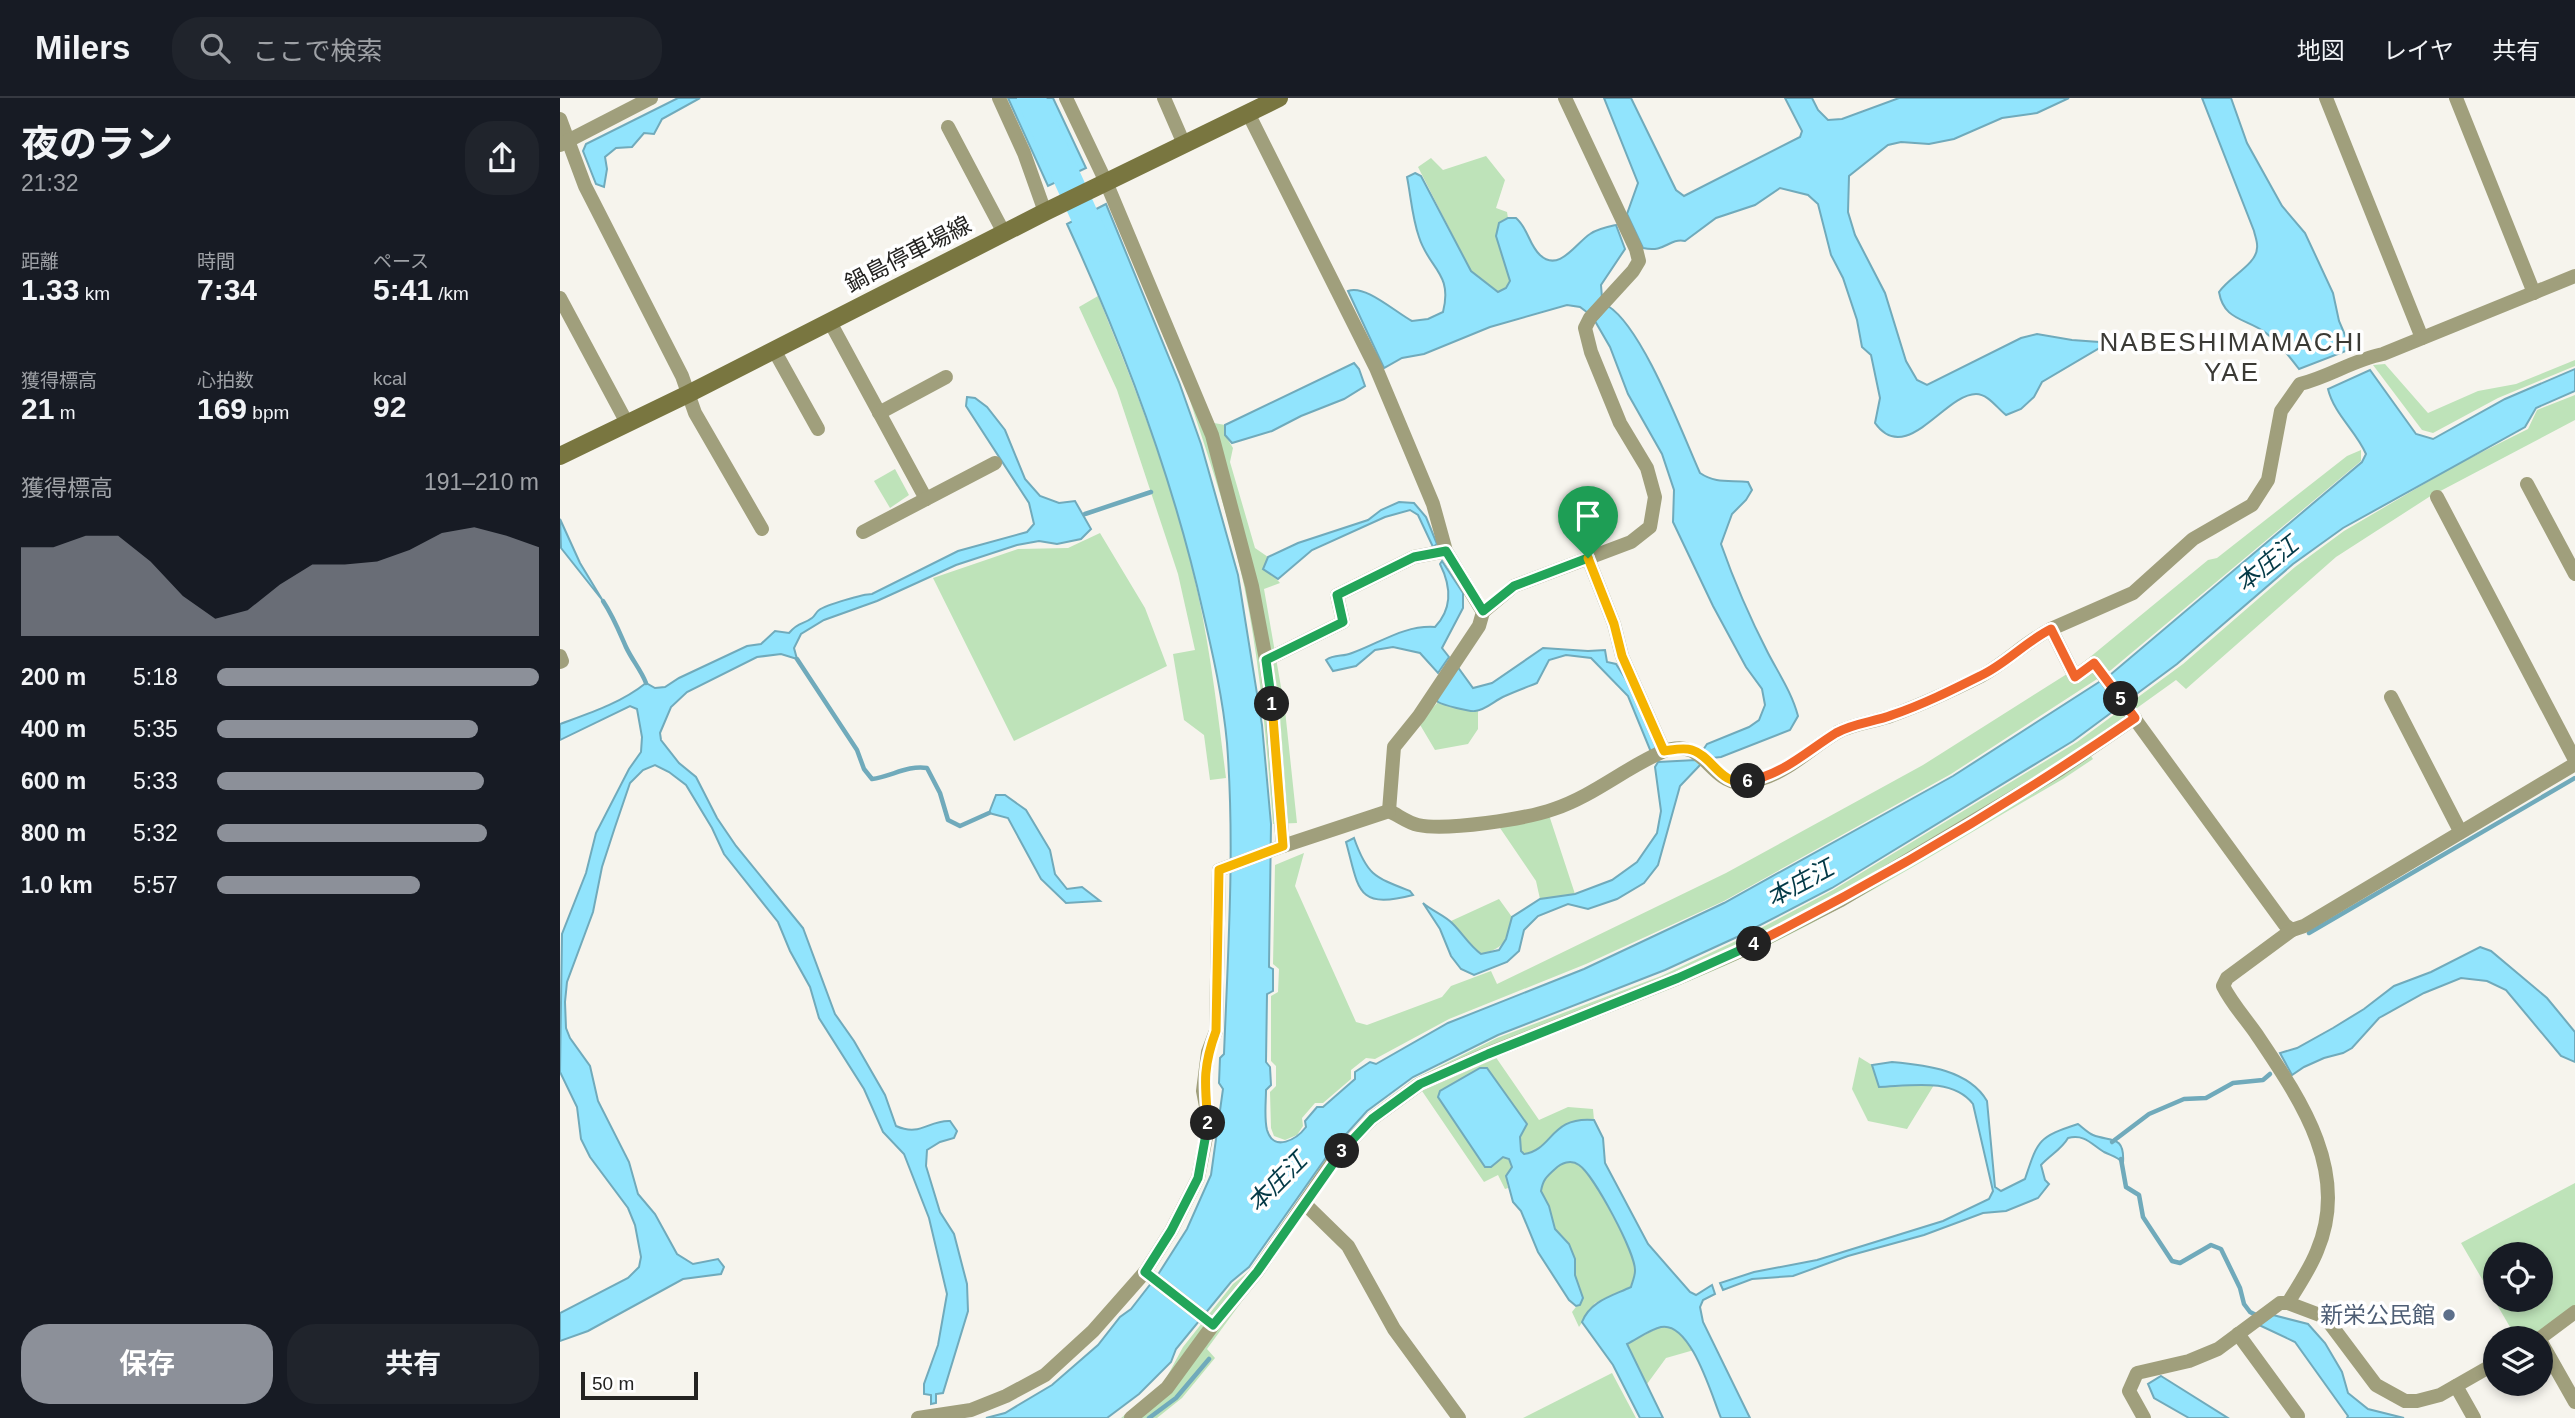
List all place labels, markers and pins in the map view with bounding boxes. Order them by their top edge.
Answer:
pin [1558,486,1618,558]
pin: 5 [2104,682,2138,716]
pin: 1 [1254,686,1290,722]
pin: 6 [1730,764,1766,798]
pin: 4 [1736,926,1772,962]
pin: 2 [1190,1105,1226,1140]
pin: 3 [1324,1134,1360,1168]
place label: 新栄公民館 [2320,1302,2435,1328]
marker: 新栄公民館 [2441,1307,2457,1323]

